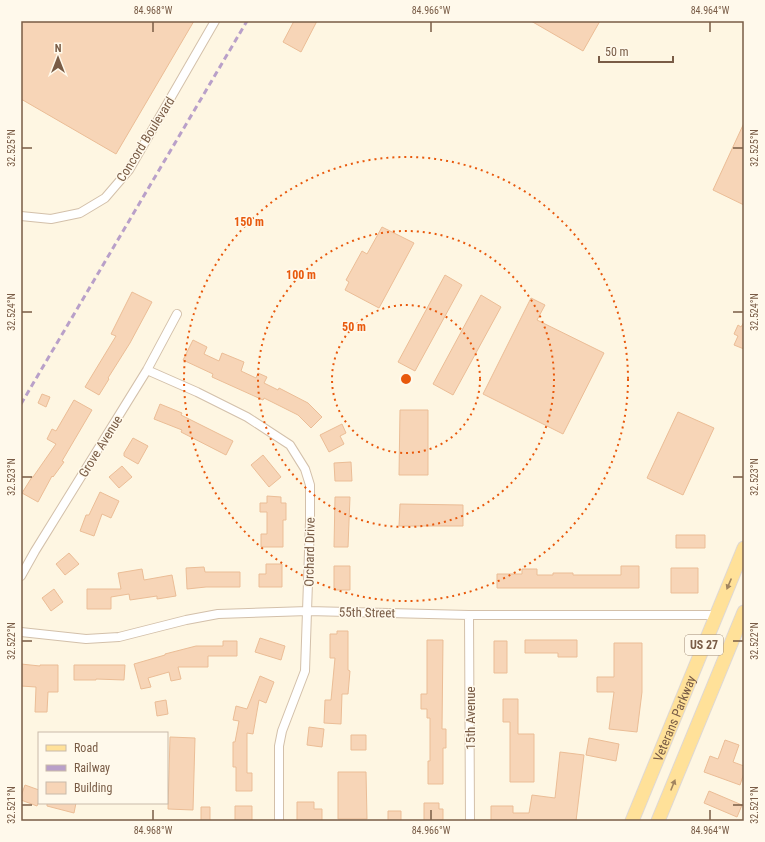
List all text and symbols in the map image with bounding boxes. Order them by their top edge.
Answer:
text: 84.968°W [134,5,173,16]
text: 84.966°W [412,5,451,16]
text: 84.964°W [691,5,730,16]
north arrow [38,38,78,78]
scale bar [599,38,673,64]
text: N [55,42,62,55]
text: 50 m [605,45,629,59]
street label: Concord Boulevard [113,94,177,184]
text: 32.525°N [6,129,17,167]
text: 32.525°N [749,129,760,167]
text: 150 m [234,215,264,229]
text: 100 m [286,268,316,282]
text: 32.524°N [6,293,17,331]
text: 32.524°N [749,293,760,331]
text: 50 m [342,320,366,334]
centre of rings [399,372,413,386]
street label: Grove Avenue [76,413,125,480]
text: 32.523°N [6,458,17,496]
text: 32.523°N [749,458,760,496]
street label: Orchard Drive [301,517,318,587]
one-way arrow [726,579,732,590]
street label: 55th Street [339,605,395,620]
text: 32.522°N [6,622,17,660]
text: 32.522°N [749,622,760,660]
road number: US 27 [685,635,723,655]
street label: Veterans Parkway [650,673,699,764]
street label: 15th Avenue [463,686,478,750]
legend [38,732,168,804]
text: Road [74,741,98,755]
text: Railway [74,761,110,775]
one-way arrow [670,778,676,790]
text: Building [74,781,112,795]
text: 32.521°N [6,786,17,824]
text: 32.521°N [749,786,760,824]
text: 84.968°W [134,825,173,836]
text: 84.966°W [412,825,451,836]
text: 84.964°W [691,825,730,836]

